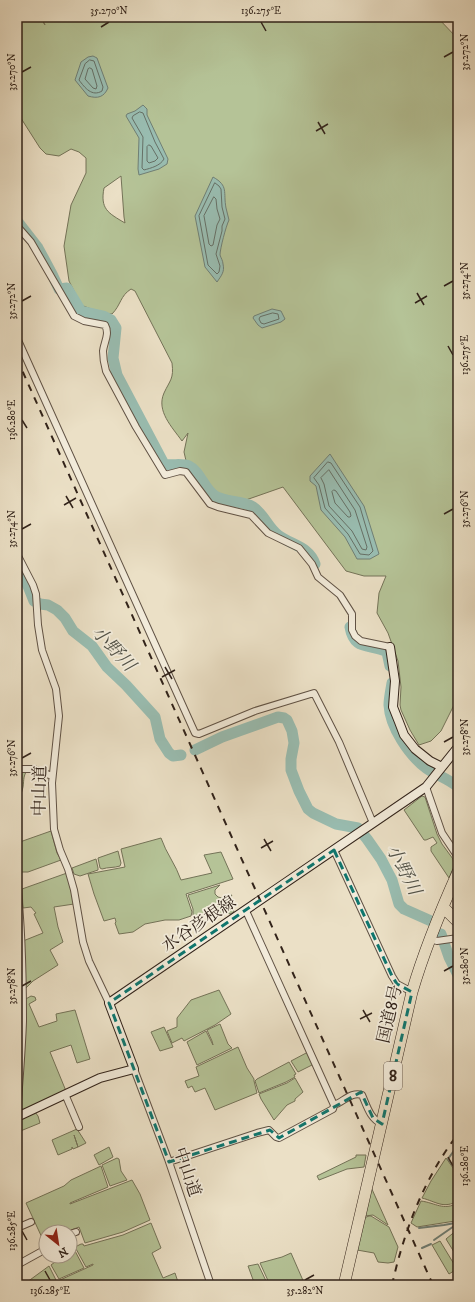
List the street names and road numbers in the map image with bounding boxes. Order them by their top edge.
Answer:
street label: 中山道 [29,765,51,817]
street label: 水谷彦根線 [158,891,240,957]
street label: 国道8号 [373,983,407,1045]
road number: 8 [384,1062,402,1090]
street label: 中山道 [168,1144,206,1200]

